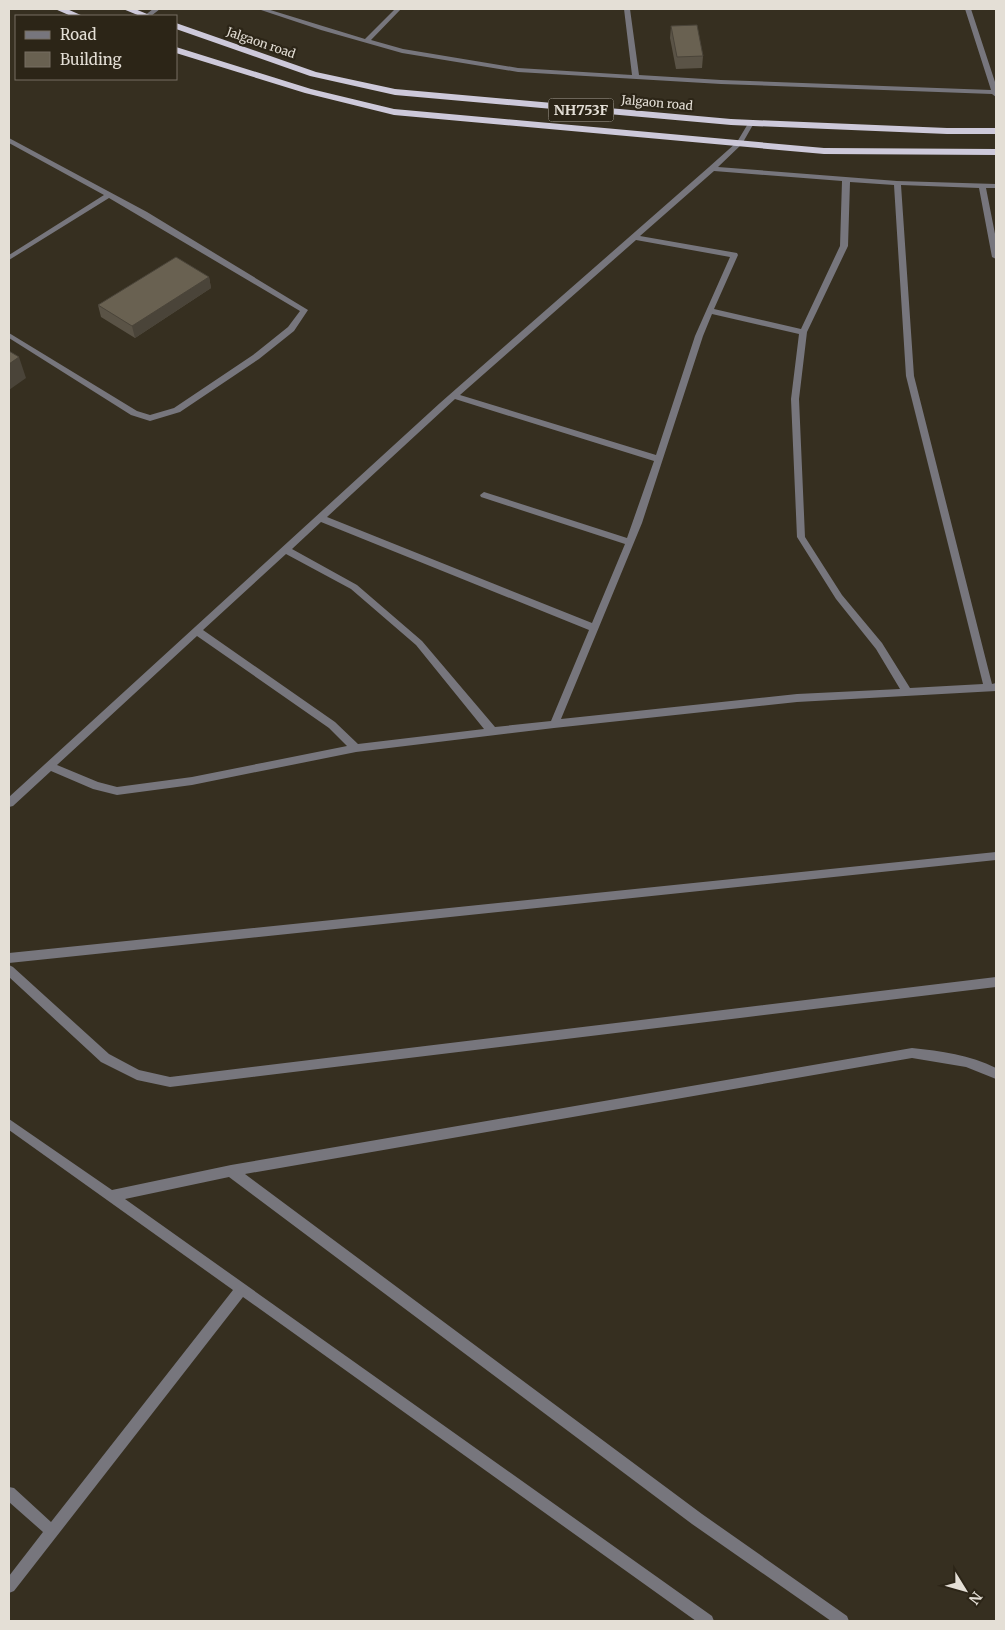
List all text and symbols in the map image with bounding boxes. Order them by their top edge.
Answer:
legend [15,15,178,80]
street label: Jalgaon road [224,23,298,61]
text: Road [60,25,96,44]
text: Building [60,50,122,69]
street label: Jalgaon road [620,92,693,113]
road number: NH753F [548,98,614,122]
north arrow [940,1565,990,1615]
text: N [965,1588,986,1608]

